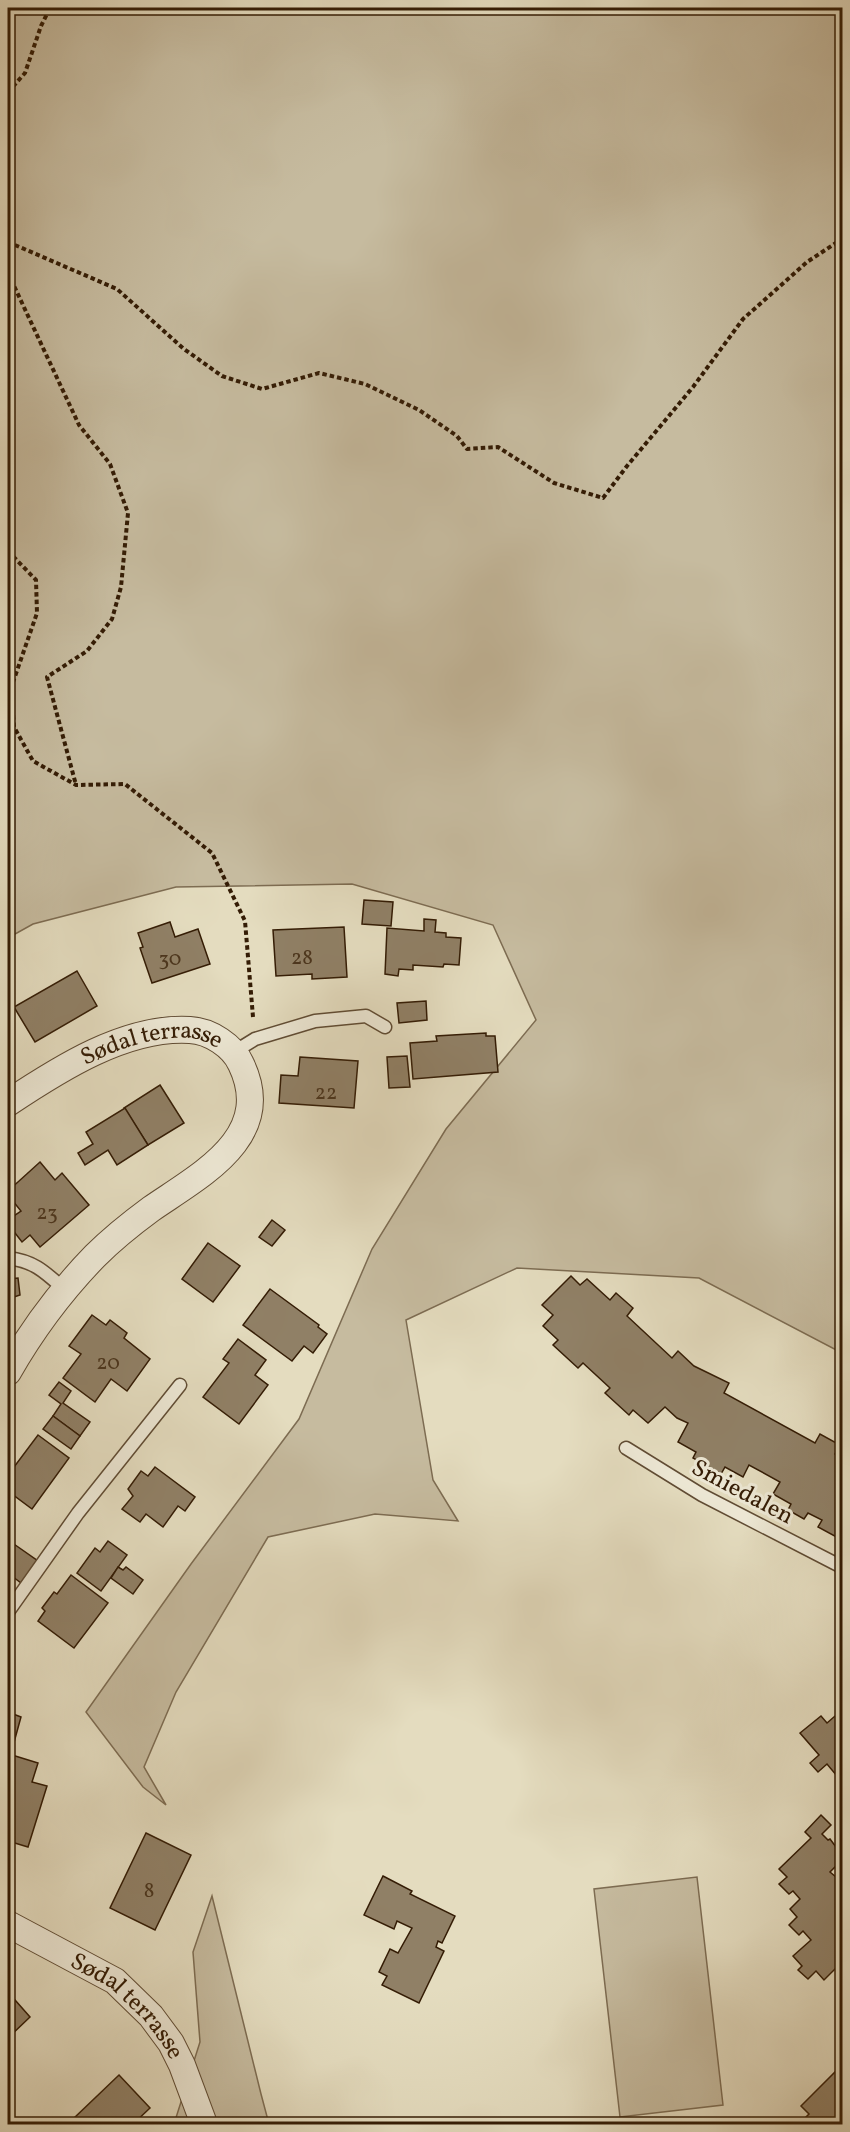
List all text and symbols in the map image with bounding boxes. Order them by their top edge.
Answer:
house number: 28 [291,944,313,973]
house number: 30 [159,945,181,974]
street label: Sødal terrasse [75,1015,229,1075]
house number: 22 [315,1079,337,1108]
house number: 23 [36,1199,58,1228]
house number: 20 [96,1349,120,1378]
street label: Smiedalen [685,1452,799,1534]
house number: 8 [144,1877,154,1906]
street label: Sødal terrasse [64,1945,191,2065]

